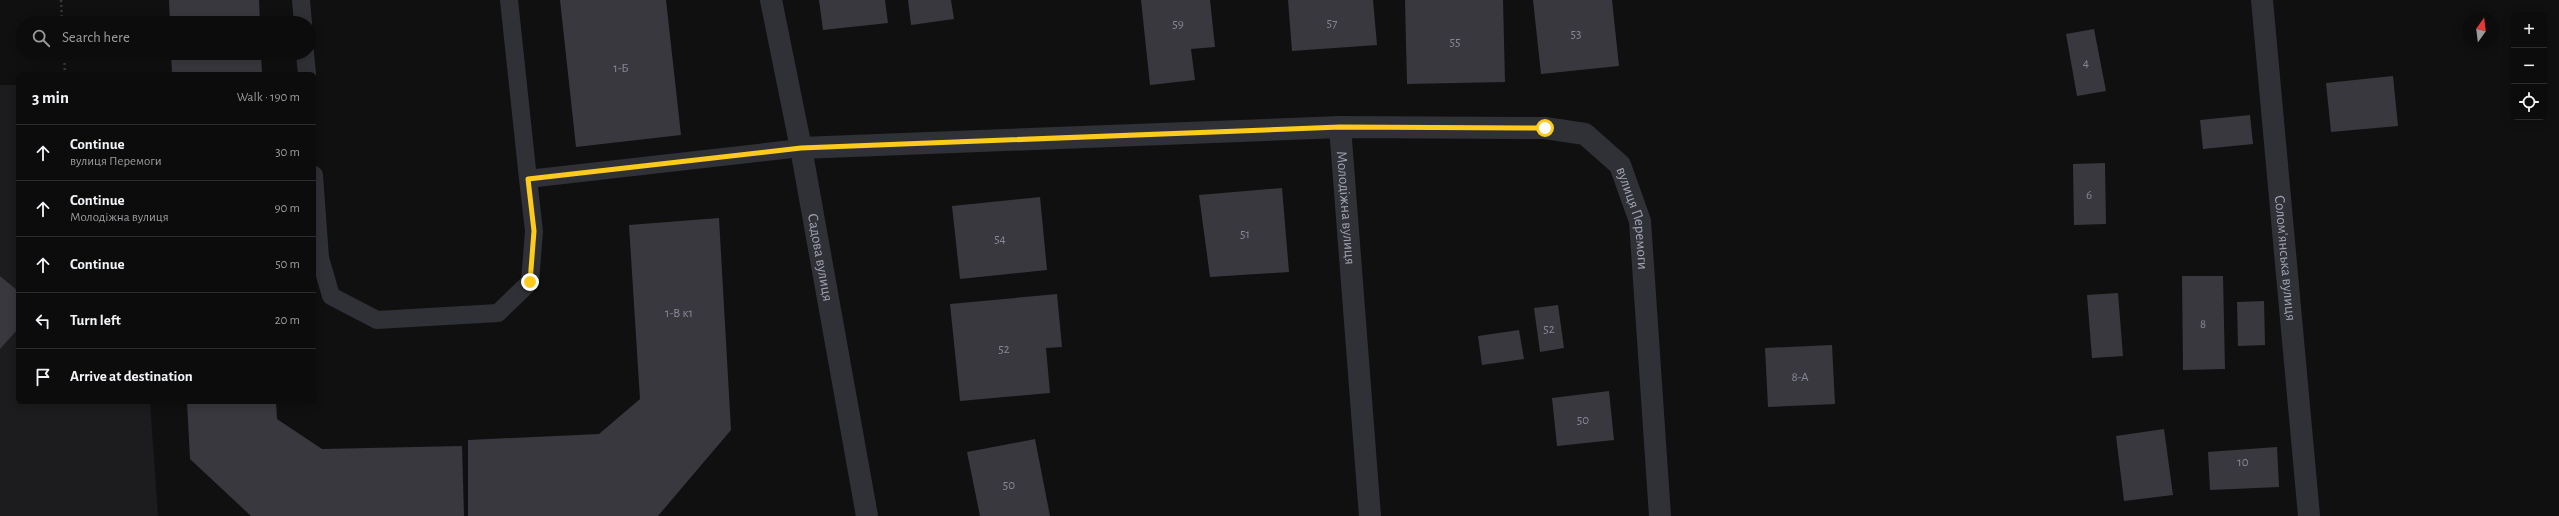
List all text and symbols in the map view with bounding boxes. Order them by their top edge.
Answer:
north arrow [2463,12,2499,48]
map controls [2511,12,2547,120]
button: + [2511,12,2547,48]
search box [16,16,316,60]
house number: 57 [1327,17,1338,30]
house number: 59 [1172,18,1184,31]
icon: search [30,27,52,49]
house number: 53 [1571,28,1581,41]
text: Search here [62,30,130,45]
house number: 55 [1450,36,1460,49]
button: − [2511,48,2547,84]
house number: 4 [2083,57,2089,70]
house number: 1-Б [613,62,629,75]
button: locate [2511,84,2547,120]
text: 3 min [32,89,69,106]
text: Walk · 190 m [237,91,300,104]
route start [1536,119,1554,137]
text: Continue [70,137,125,152]
icon: ahead [32,142,54,164]
text: 30 m [275,146,300,159]
street label: Молодіжна вулиця [1334,150,1358,265]
text: вулиця Перемоги [70,155,162,168]
street label: вулиця Перемоги [1613,165,1650,270]
house number: 6 [2086,189,2092,202]
text: Continue [70,193,125,208]
street label: Солом'янська вулиця [2272,194,2298,322]
icon: ahead [32,198,54,220]
text: 90 m [274,202,300,215]
text: Молодіжна вулиця [70,211,169,224]
street label: Садова вулиця [805,212,835,302]
house number: 51 [1240,228,1250,241]
house number: 54 [994,233,1006,246]
icon: ahead [32,254,54,276]
text: Continue [70,257,125,272]
text: 50 m [275,258,300,271]
route end [521,273,539,291]
house number: 1-В к1 [665,307,693,320]
icon: left [32,310,54,332]
text: Turn left [70,313,121,328]
text: 20 m [275,314,300,327]
house number: 8 [2200,318,2206,331]
house number: 52 [1543,323,1555,336]
house number: 52 [998,343,1010,356]
icon: arrive [32,366,54,388]
text: Arrive at destination [70,369,193,384]
house number: 8-А [1791,371,1809,384]
house number: 50 [1577,414,1589,427]
house number: 10 [2237,456,2249,469]
house number: 50 [1003,479,1015,492]

